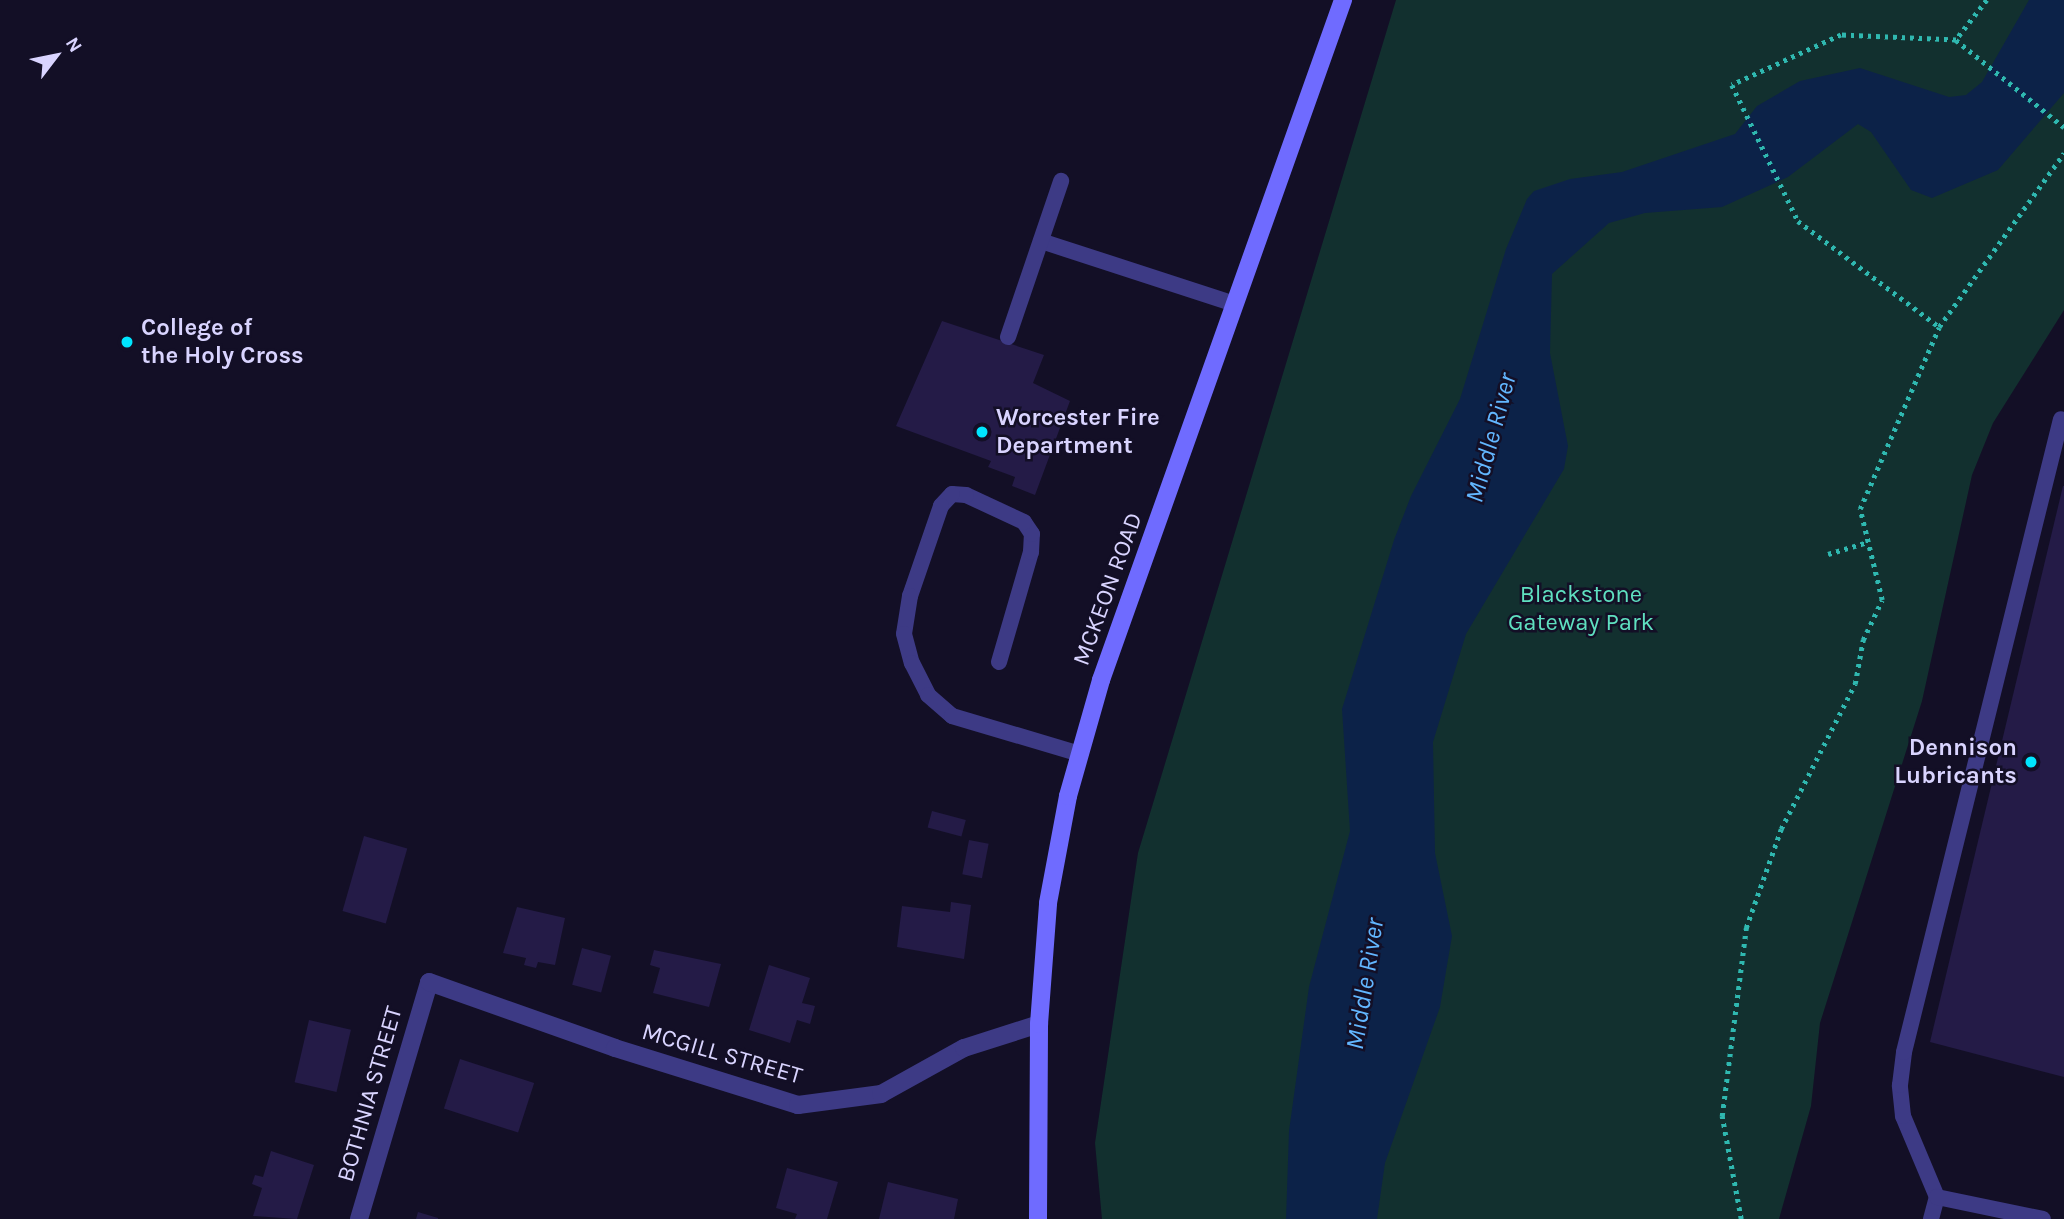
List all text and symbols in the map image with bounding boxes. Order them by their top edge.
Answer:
north arrow [21,21,91,91]
text: N [61,33,87,56]
place label: College of the Holy Cross [141,314,304,370]
marker: College of the Holy Cross [119,334,135,350]
water label: Middle River [1459,370,1523,506]
place label: Worcester Fire Department [996,404,1160,460]
marker: Worcester Fire Department [974,424,990,440]
street label: MCKEON ROAD [1067,509,1149,669]
park label: Blackstone Gateway Park [1508,581,1654,637]
place label: Dennison Lubricants [1894,734,2017,790]
marker: Dennison Lubricants [2023,754,2039,770]
water label: Middle River [1339,916,1391,1052]
street label: BOTHNIA STREET [331,1003,409,1185]
street label: MCGILL STREET [638,1017,806,1091]

